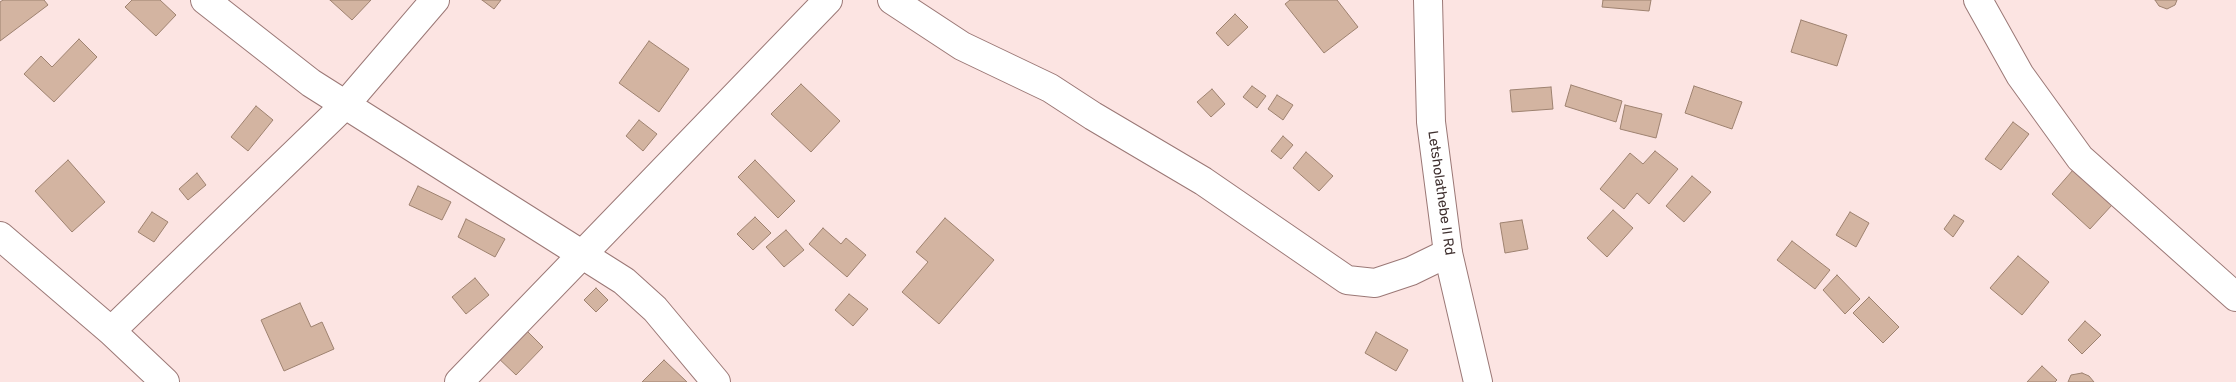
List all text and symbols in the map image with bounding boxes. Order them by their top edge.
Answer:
street label: Letsholathebe II Rd [1424,130,1458,256]

